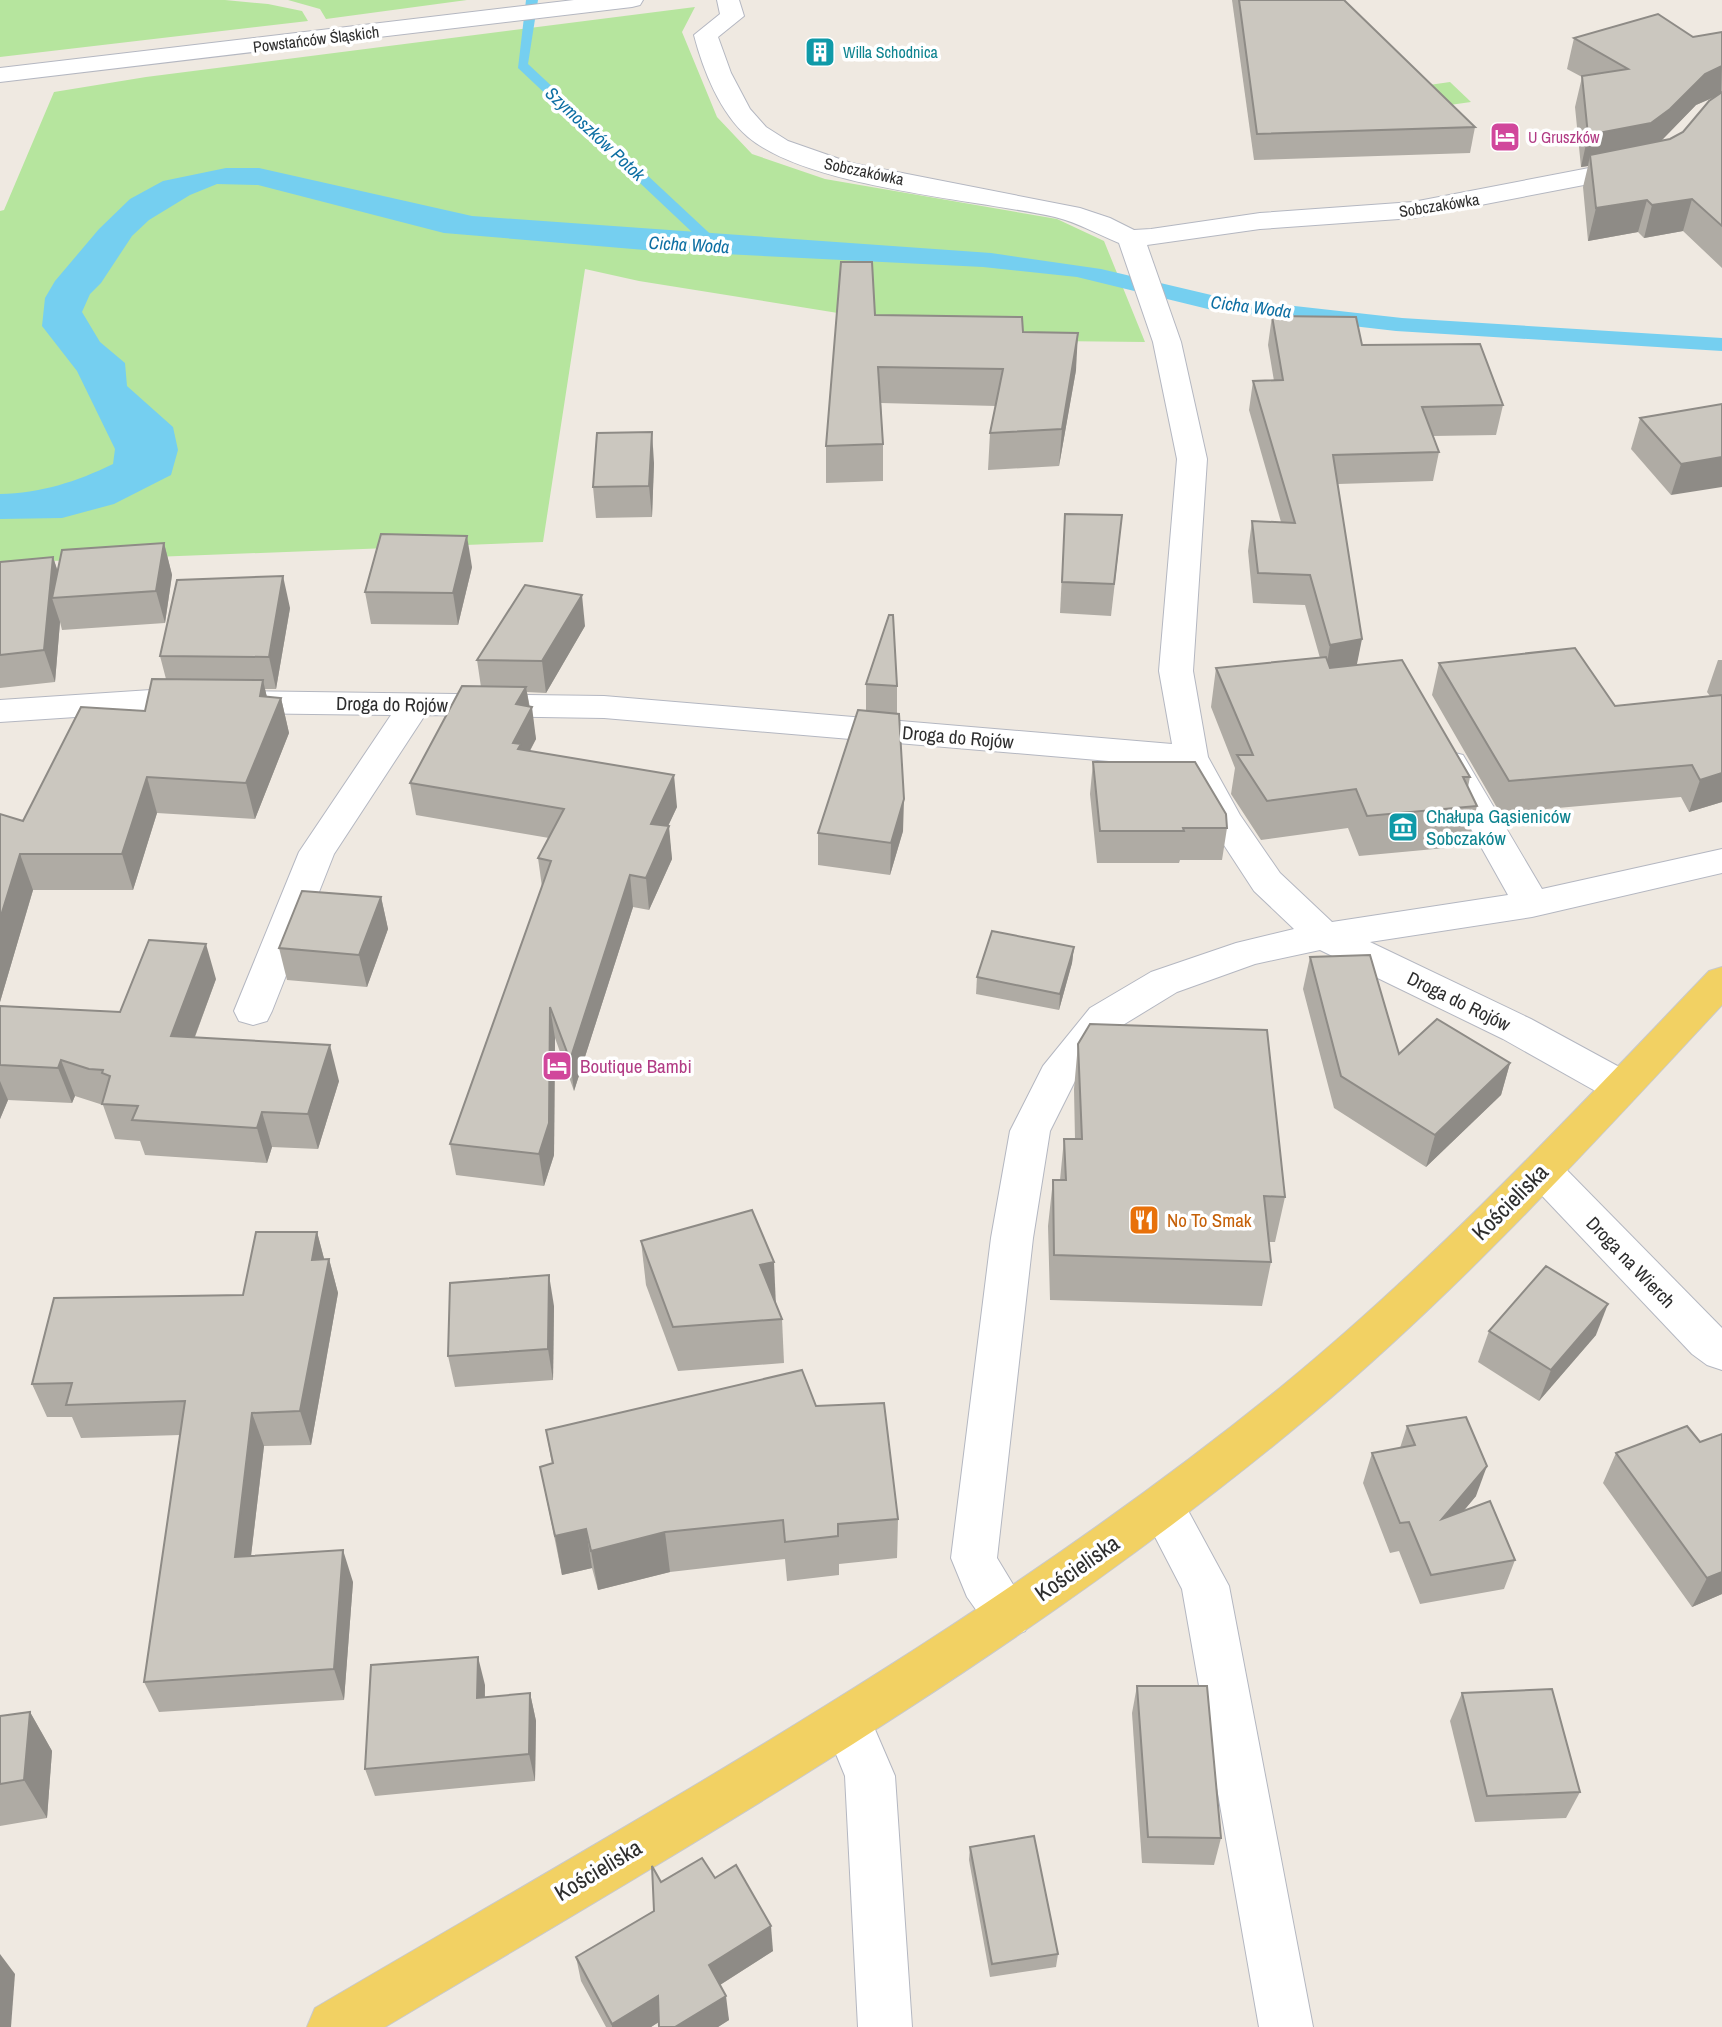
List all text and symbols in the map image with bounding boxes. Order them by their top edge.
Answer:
street label: Powstańców Śląskich [252,20,380,58]
building icon: Willa Schodnica [803,35,837,69]
place label: Willa Schodnica [843,41,939,63]
water label: Szymoszków Potok [540,81,651,187]
hotel icon: U Gruszków [1488,120,1522,154]
place label: U Gruszków [1528,126,1600,148]
street label: Sobczakówka [822,152,907,190]
street label: Sobczakówka [1397,188,1481,222]
water label: Cicha Woda [648,230,730,259]
water label: Cicha Woda [1209,289,1293,324]
street label: Droga do Rojów [336,690,449,718]
street label: Droga do Rojów [901,719,1016,755]
place label: Chałupa Gąsieniców Sobczaków [1426,803,1571,851]
museum icon: Chałupa Gąsieniców Sobczaków [1386,810,1420,844]
street label: Droga do Rojów [1403,965,1516,1037]
hotel icon: Boutique Bambi [540,1049,574,1083]
place label: Boutique Bambi [580,1053,692,1079]
street label: Kościeliska [1465,1156,1555,1247]
restaurant icon: No To Smak [1127,1203,1161,1237]
place label: No To Smak [1167,1207,1252,1233]
street label: Droga na Wierch [1581,1211,1681,1313]
street label: Kościeliska [1028,1527,1126,1608]
street label: Kościeliska [548,1831,647,1908]

